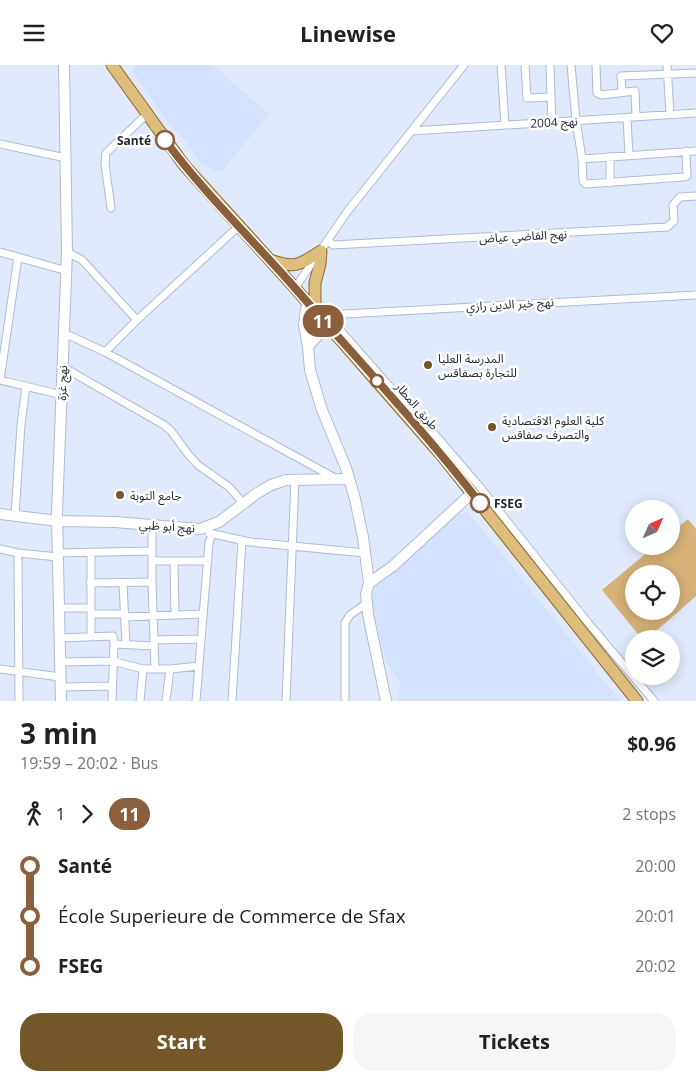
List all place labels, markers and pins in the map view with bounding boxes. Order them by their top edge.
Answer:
marker: Santé [155,130,175,150]
place label: Santé [117,132,151,149]
place label: المدرسة العليا للتجارة بصفاقس [438,350,517,381]
marker: المدرسة العليا للتجارة بصفاقس [422,359,434,371]
unlabelled marker [370,374,384,388]
place label: كلية العلوم الاقتصادية والتصرف صفاقس [502,412,605,443]
marker: كلية العلوم الاقتصادية والتصرف صفاقس [486,421,498,433]
place label: جامع التوبة [130,487,182,505]
marker: جامع التوبة [114,489,126,501]
marker: FSEG [470,493,490,513]
place label: FSEG [494,495,523,512]

